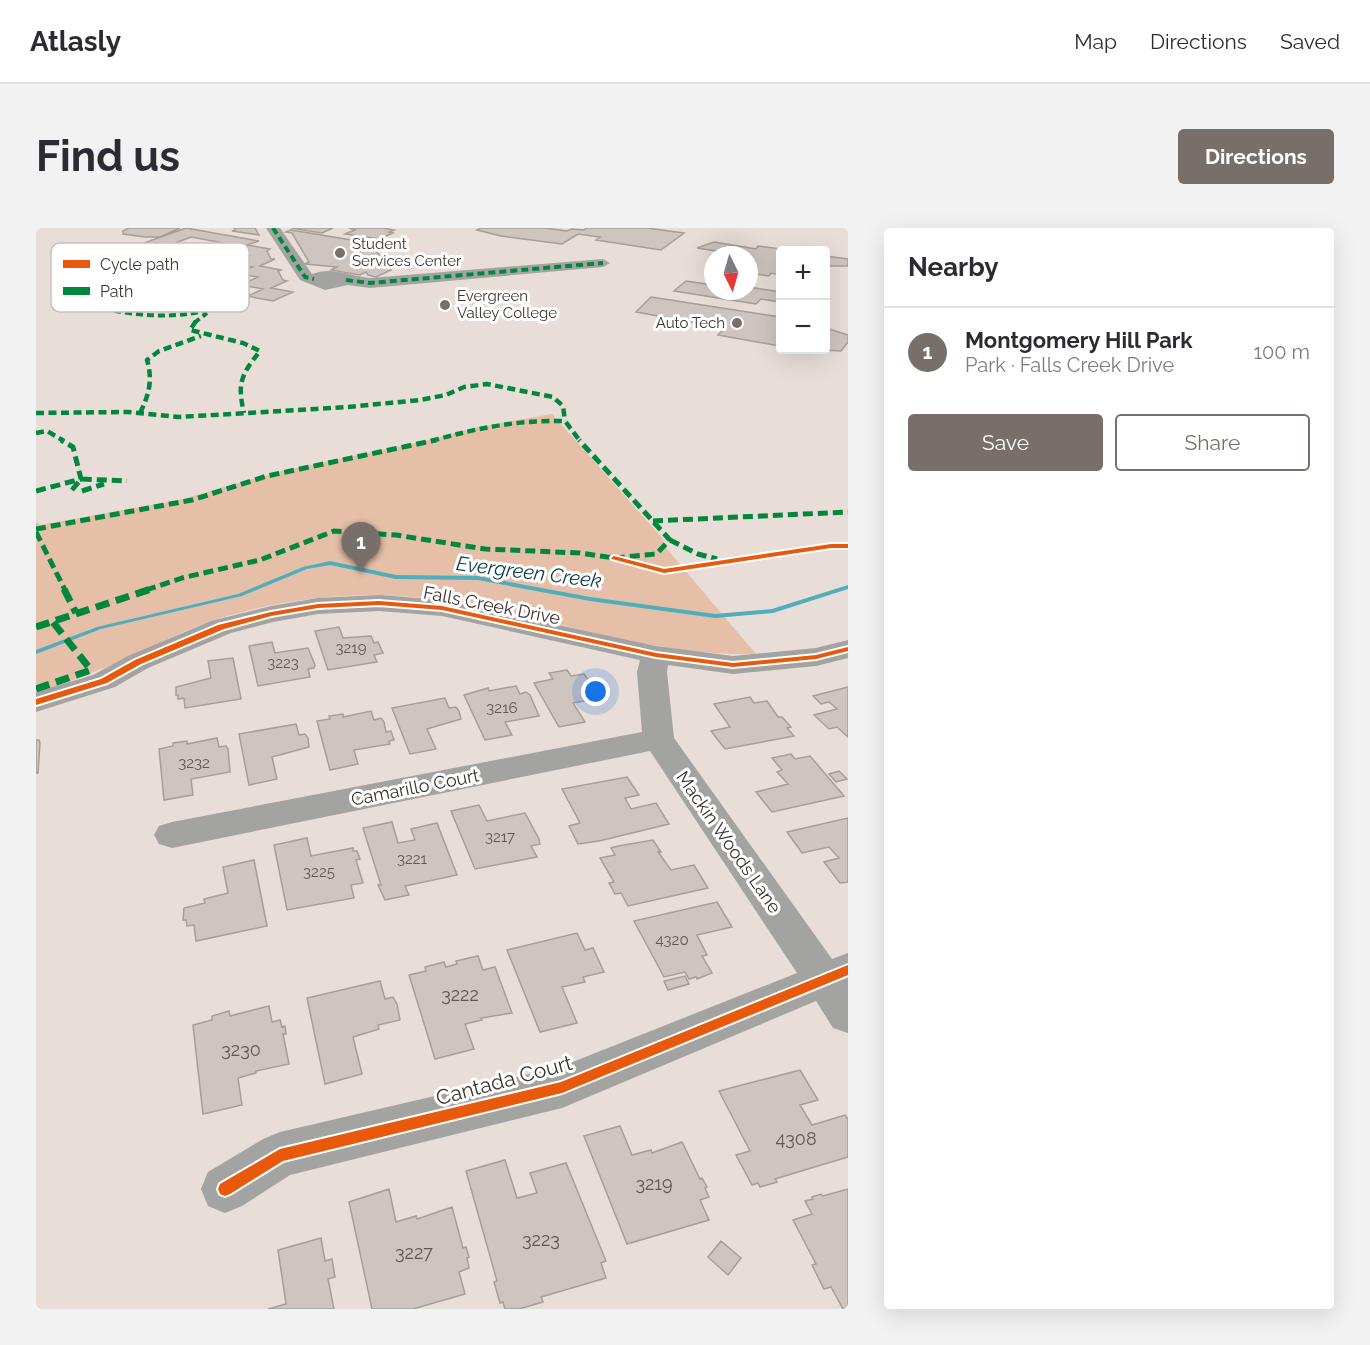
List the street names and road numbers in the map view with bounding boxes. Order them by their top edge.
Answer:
street label: Falls Creek Drive [422,581,563,629]
street label: Camarillo Court [349,764,481,810]
street label: Mackin Woods Lane [672,767,786,917]
street label: Cantada Court [433,1050,575,1110]

